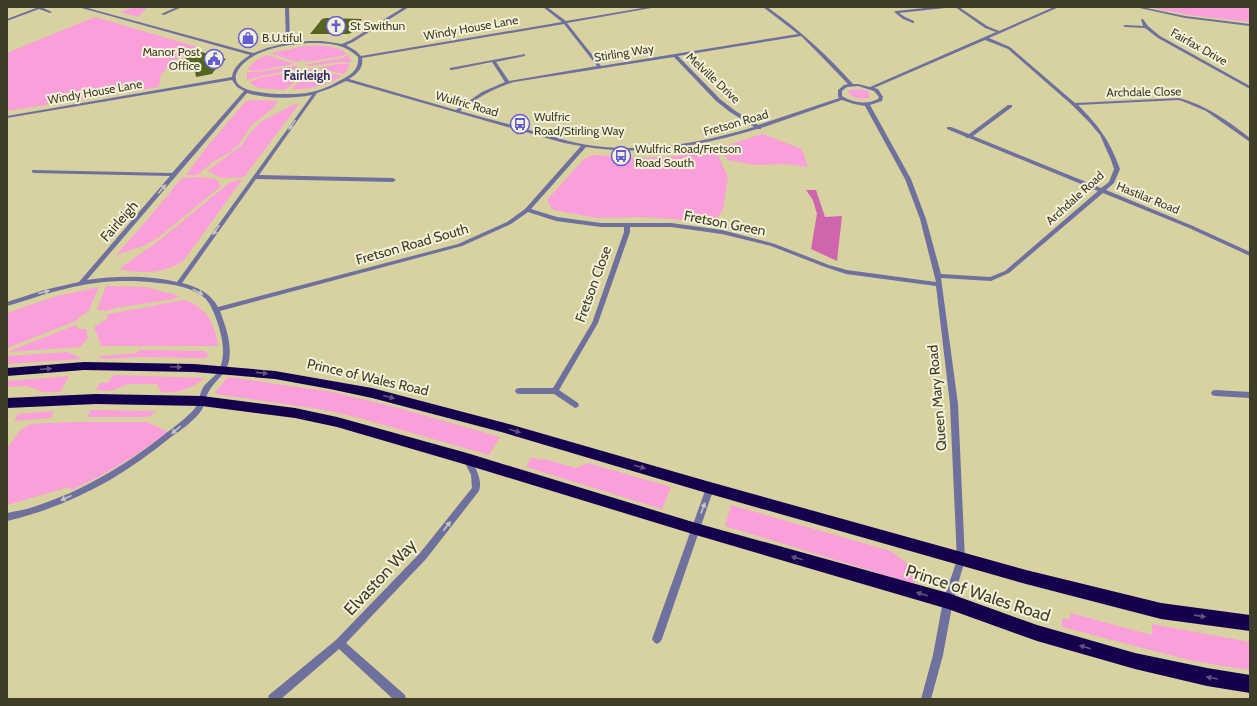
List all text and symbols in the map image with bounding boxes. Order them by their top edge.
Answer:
street label: Windy House Lane [423,12,519,43]
church icon: St Swithun [325,15,347,37]
place label: St Swithun [350,18,406,33]
street label: Fairfax Drive [1168,25,1230,68]
shop icon: B.U.tiful [237,27,259,49]
place label: B.U.tiful [262,30,302,45]
street label: Stirling Way [593,40,655,65]
place label: Manor Post Office [142,44,200,73]
public building icon: Manor Post Office [203,48,225,70]
street label: Melville Drive [683,49,743,106]
district label: Fairleigh [283,67,331,83]
street label: Windy House Lane [47,76,143,107]
street label: Archdale Close [1106,83,1182,100]
street label: Wulfric Road [434,87,500,120]
street label: Fretson Road [702,106,770,139]
place label: Wulfric Road/Stirling Way [534,109,624,138]
bus stop icon: Wulfric Road/Stirling Way [509,113,531,135]
one-way arrow [288,119,296,130]
place label: Wulfric Road/Fretson Road South [635,141,742,170]
bus stop icon: Wulfric Road/Fretson Road South [610,145,632,167]
street label: Archdale Road [1043,168,1107,228]
street label: Hastilar Road [1114,178,1182,217]
one-way arrow [157,184,166,195]
street label: Fairleigh [96,197,142,245]
street label: Fretson Green [683,206,768,240]
street label: Fretson Road South [354,219,470,269]
one-way arrow [212,225,220,236]
street label: Fretson Close [571,243,615,325]
one-way arrow [38,289,50,295]
one-way arrow [192,289,204,296]
street label: Queen Mary Road [923,344,951,452]
street label: Prince of Wales Road [305,354,431,400]
one-way arrow [170,364,182,371]
one-way arrow [40,365,52,372]
one-way arrow [256,370,268,377]
one-way arrow [384,394,396,400]
one-way arrow [170,425,181,434]
one-way arrow [509,428,521,434]
one-way arrow [634,464,646,470]
one-way arrow [60,495,72,501]
one-way arrow [701,502,707,514]
one-way arrow [443,520,451,531]
street label: Elvaston Way [340,534,421,619]
one-way arrow [791,555,803,561]
street label: Prince of Wales Road [903,560,1053,626]
one-way arrow [916,591,928,597]
one-way arrow [1194,613,1206,619]
one-way arrow [1079,643,1092,649]
one-way arrow [1205,675,1218,681]

